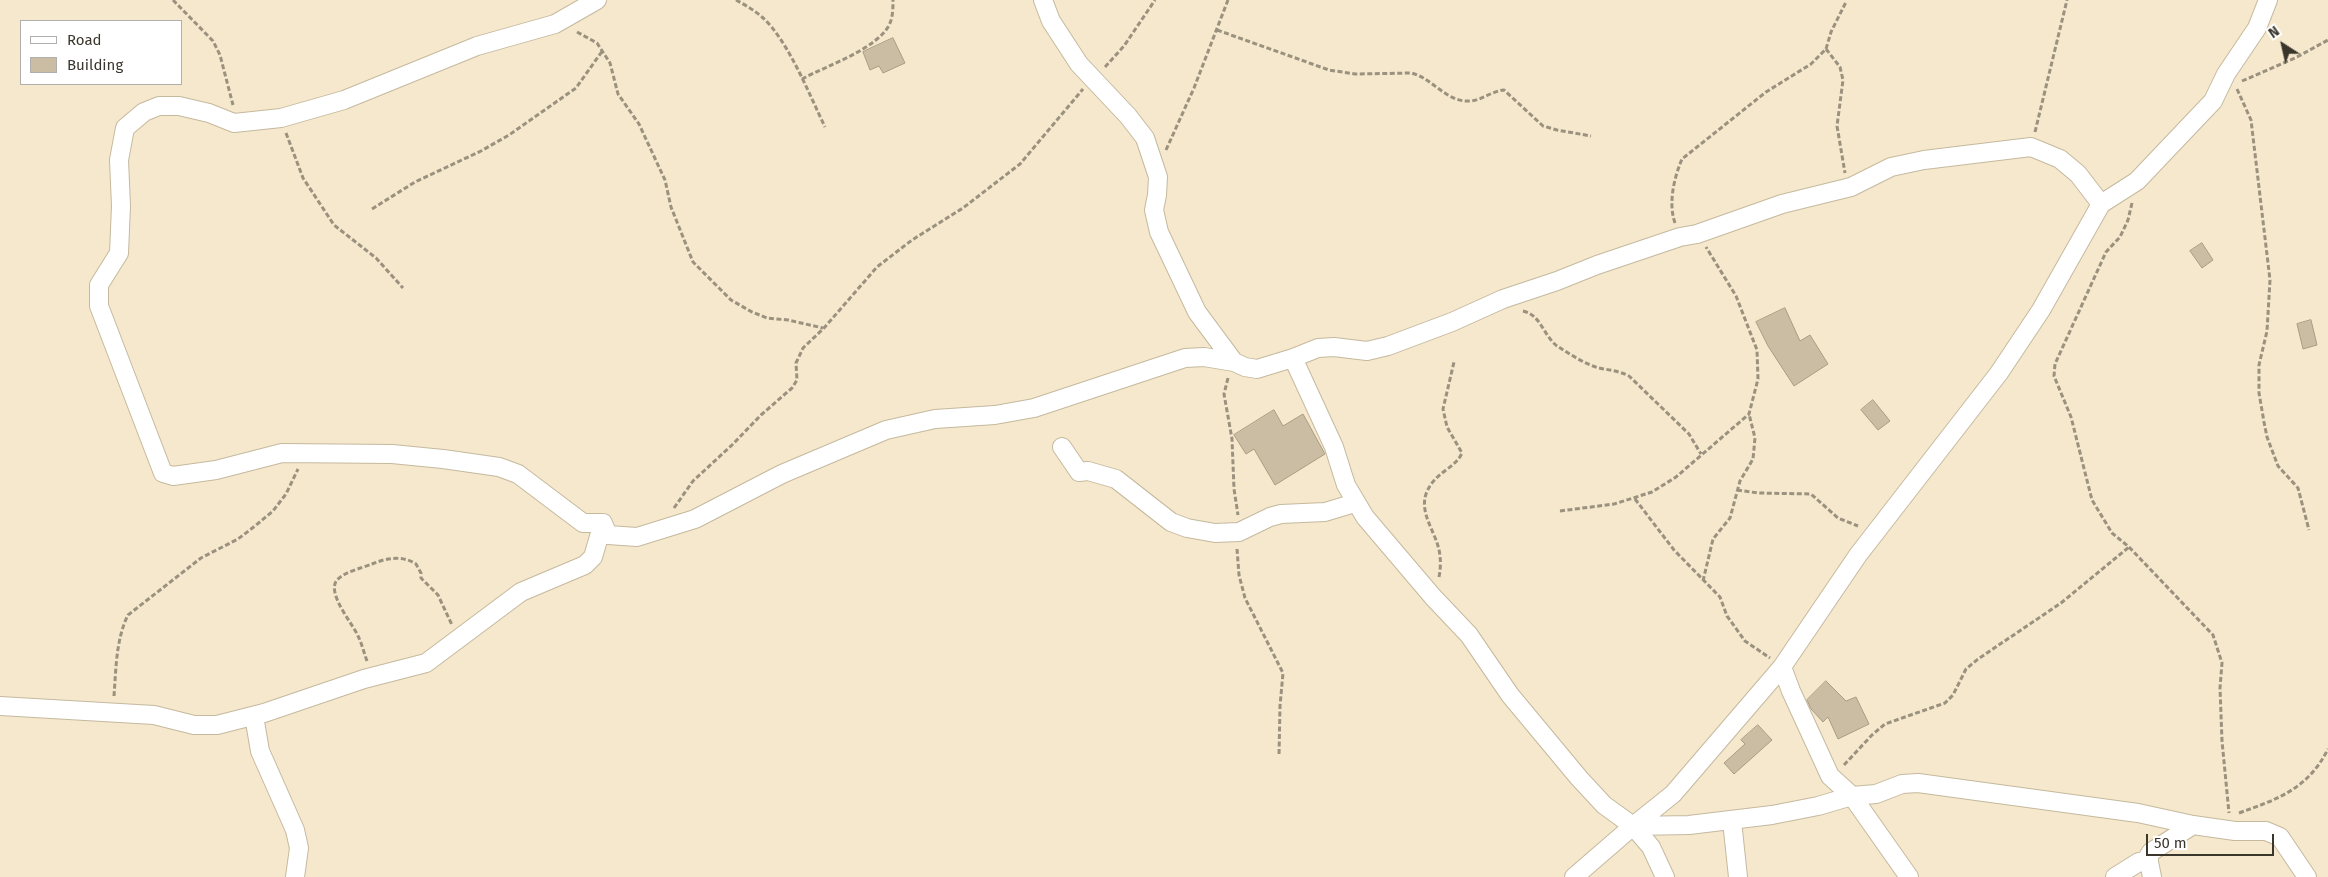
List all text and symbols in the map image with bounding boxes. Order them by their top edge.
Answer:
legend [20,20,182,85]
north arrow [2258,20,2308,70]
text: N [2265,23,2283,42]
text: Road [67,31,102,49]
text: Building [67,56,123,74]
scale bar [2148,824,2276,856]
text: 50 m [2154,834,2187,852]

